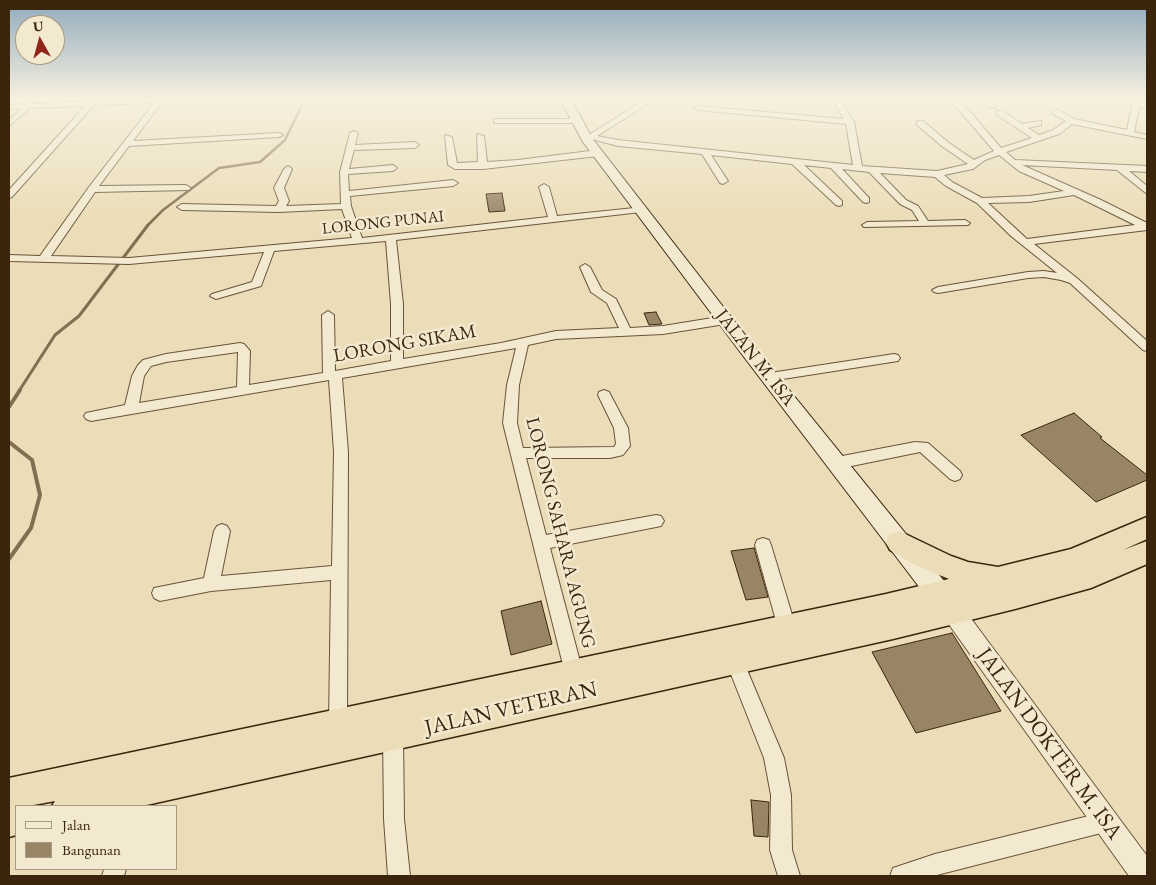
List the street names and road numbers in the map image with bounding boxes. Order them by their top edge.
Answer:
street label: LORONG PUNAI [321,207,445,239]
street label: JALAN M. ISA [710,305,800,411]
street label: LORONG SIKAM [332,320,478,368]
street label: LORONG SAHARA AGUNG [520,415,600,651]
street label: JALAN DOKTER M. ISA [971,643,1127,845]
street label: JALAN VETERAN [422,676,600,742]

